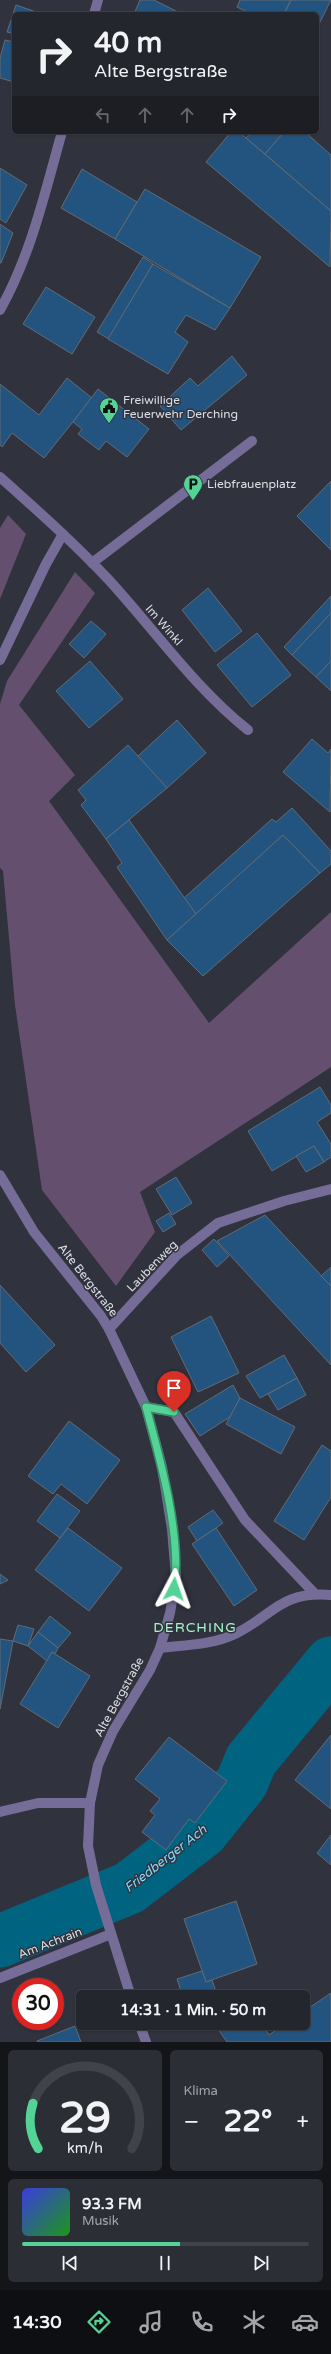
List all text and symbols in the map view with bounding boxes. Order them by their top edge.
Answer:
text: 40 m [94,26,162,60]
icon: right [28,28,80,80]
text: Alte Bergstraße [94,60,228,82]
icon: left [92,104,114,126]
icon: ahead [134,104,156,126]
icon: ahead [176,104,198,126]
icon: right [218,104,240,126]
place label: Freiwillige Feuerwehr Derching [123,393,238,421]
public building icon: Freiwillige Feuerwehr Derching [98,396,120,424]
parking icon: Liebfrauenplatz [182,473,204,501]
place label: Liebfrauenplatz [207,477,296,491]
street label: Im Winkl [143,602,185,648]
street label: Laubenweg [124,1237,180,1295]
street label: Alte Bergstraße [55,1241,121,1320]
pin [157,1371,191,1412]
icon: arrive [163,1377,185,1399]
position arrow [153,1568,195,1610]
district label: DERCHING [153,1619,237,1636]
street label: Alte Bergstraße [91,1654,147,1739]
water label: Friedberger Ach [121,1821,211,1896]
street label: Am Achrain [16,1924,84,1962]
speed limit sign: 30 [12,1978,64,2030]
text: 14:31 · 1 Min. · 50 m [120,2001,266,2019]
text: Klima [184,2083,218,2099]
text: 29 [59,2093,111,2143]
text: 22° [223,2103,272,2140]
text: − [184,2109,199,2135]
text: + [297,2109,309,2135]
text: km/h [67,2139,103,2156]
text: 93.3 FM [82,2195,142,2213]
text: Musik [82,2213,119,2229]
icon: previous [59,2252,81,2274]
icon: pause [154,2252,176,2274]
icon: next [250,2252,272,2274]
icon: directions [85,2308,113,2336]
icon: music [137,2308,165,2336]
icon: phone [188,2308,216,2336]
icon: climate [240,2308,268,2336]
icon: car [291,2308,319,2336]
text: 14:30 [12,2311,62,2333]

